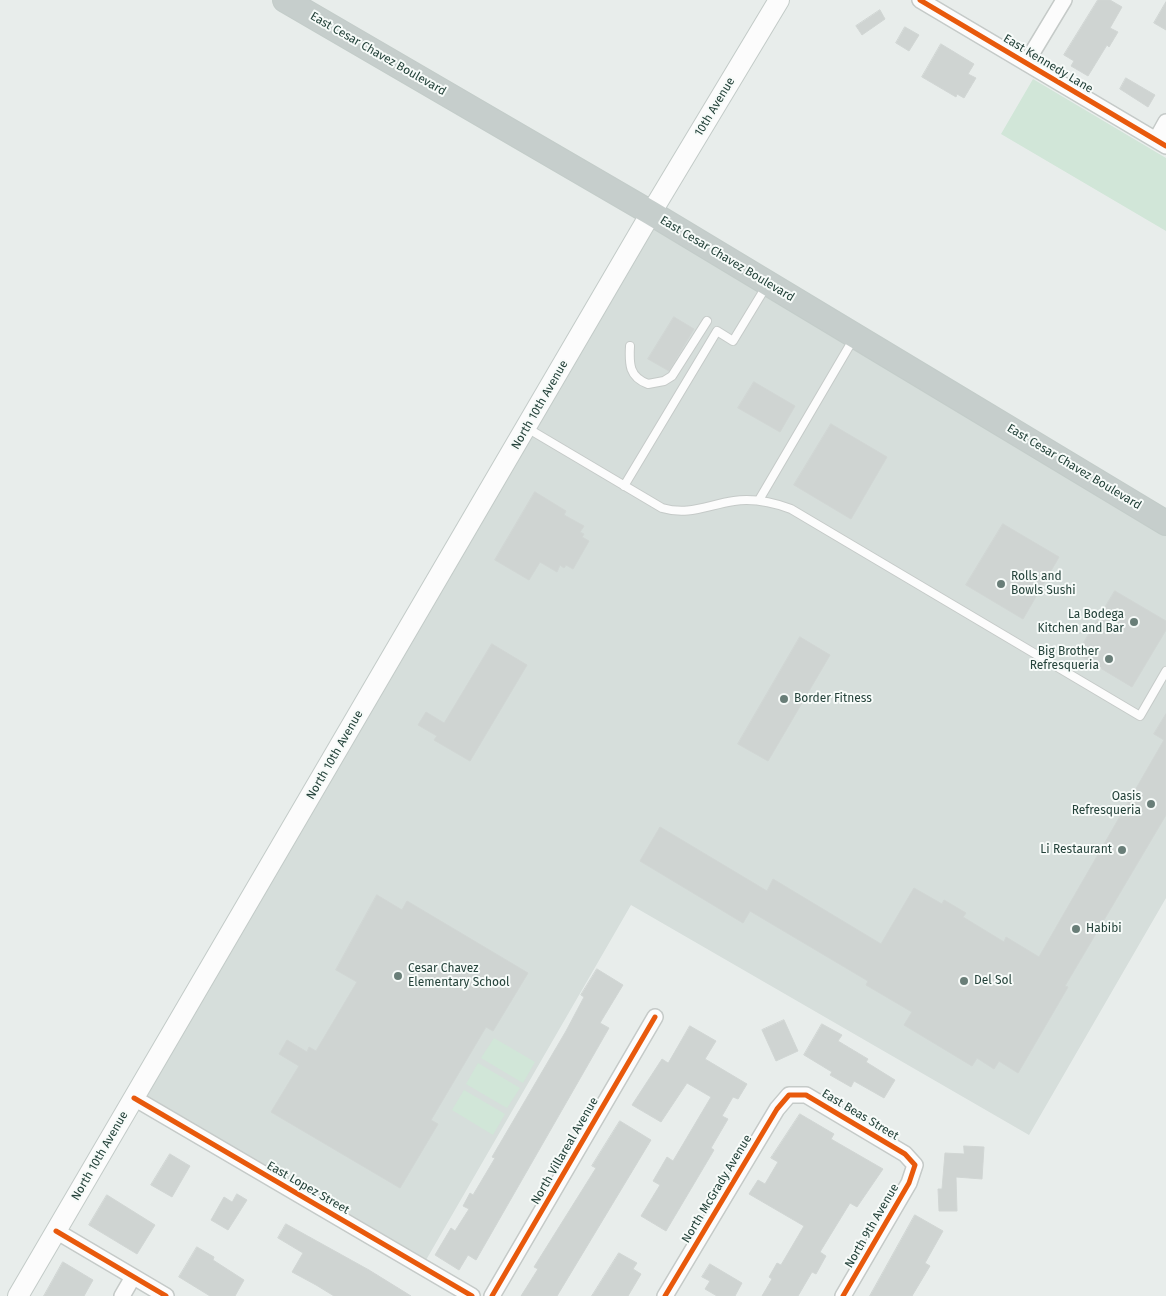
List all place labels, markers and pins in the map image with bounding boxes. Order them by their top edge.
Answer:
place label: Rolls and Bowls Sushi [1011,570,1076,598]
marker: Rolls and Bowls Sushi [995,578,1007,590]
place label: La Bodega Kitchen and Bar [1038,608,1124,636]
marker: La Bodega Kitchen and Bar [1128,616,1140,628]
place label: Big Brother Refresqueria [1030,645,1099,673]
marker: Big Brother Refresqueria [1103,653,1115,665]
place label: Border Fitness [794,692,872,706]
marker: Border Fitness [778,693,790,705]
place label: Oasis Refresqueria [1072,790,1141,818]
marker: Oasis Refresqueria [1145,798,1157,810]
place label: Li Restaurant [1040,843,1112,857]
marker: Li Restaurant [1116,844,1128,856]
place label: Habibi [1086,922,1122,936]
marker: Habibi [1070,923,1082,935]
place label: Cesar Chavez Elementary School [408,962,510,990]
marker: Cesar Chavez Elementary School [392,970,404,982]
place label: Del Sol [974,974,1012,988]
marker: Del Sol [958,975,970,987]

